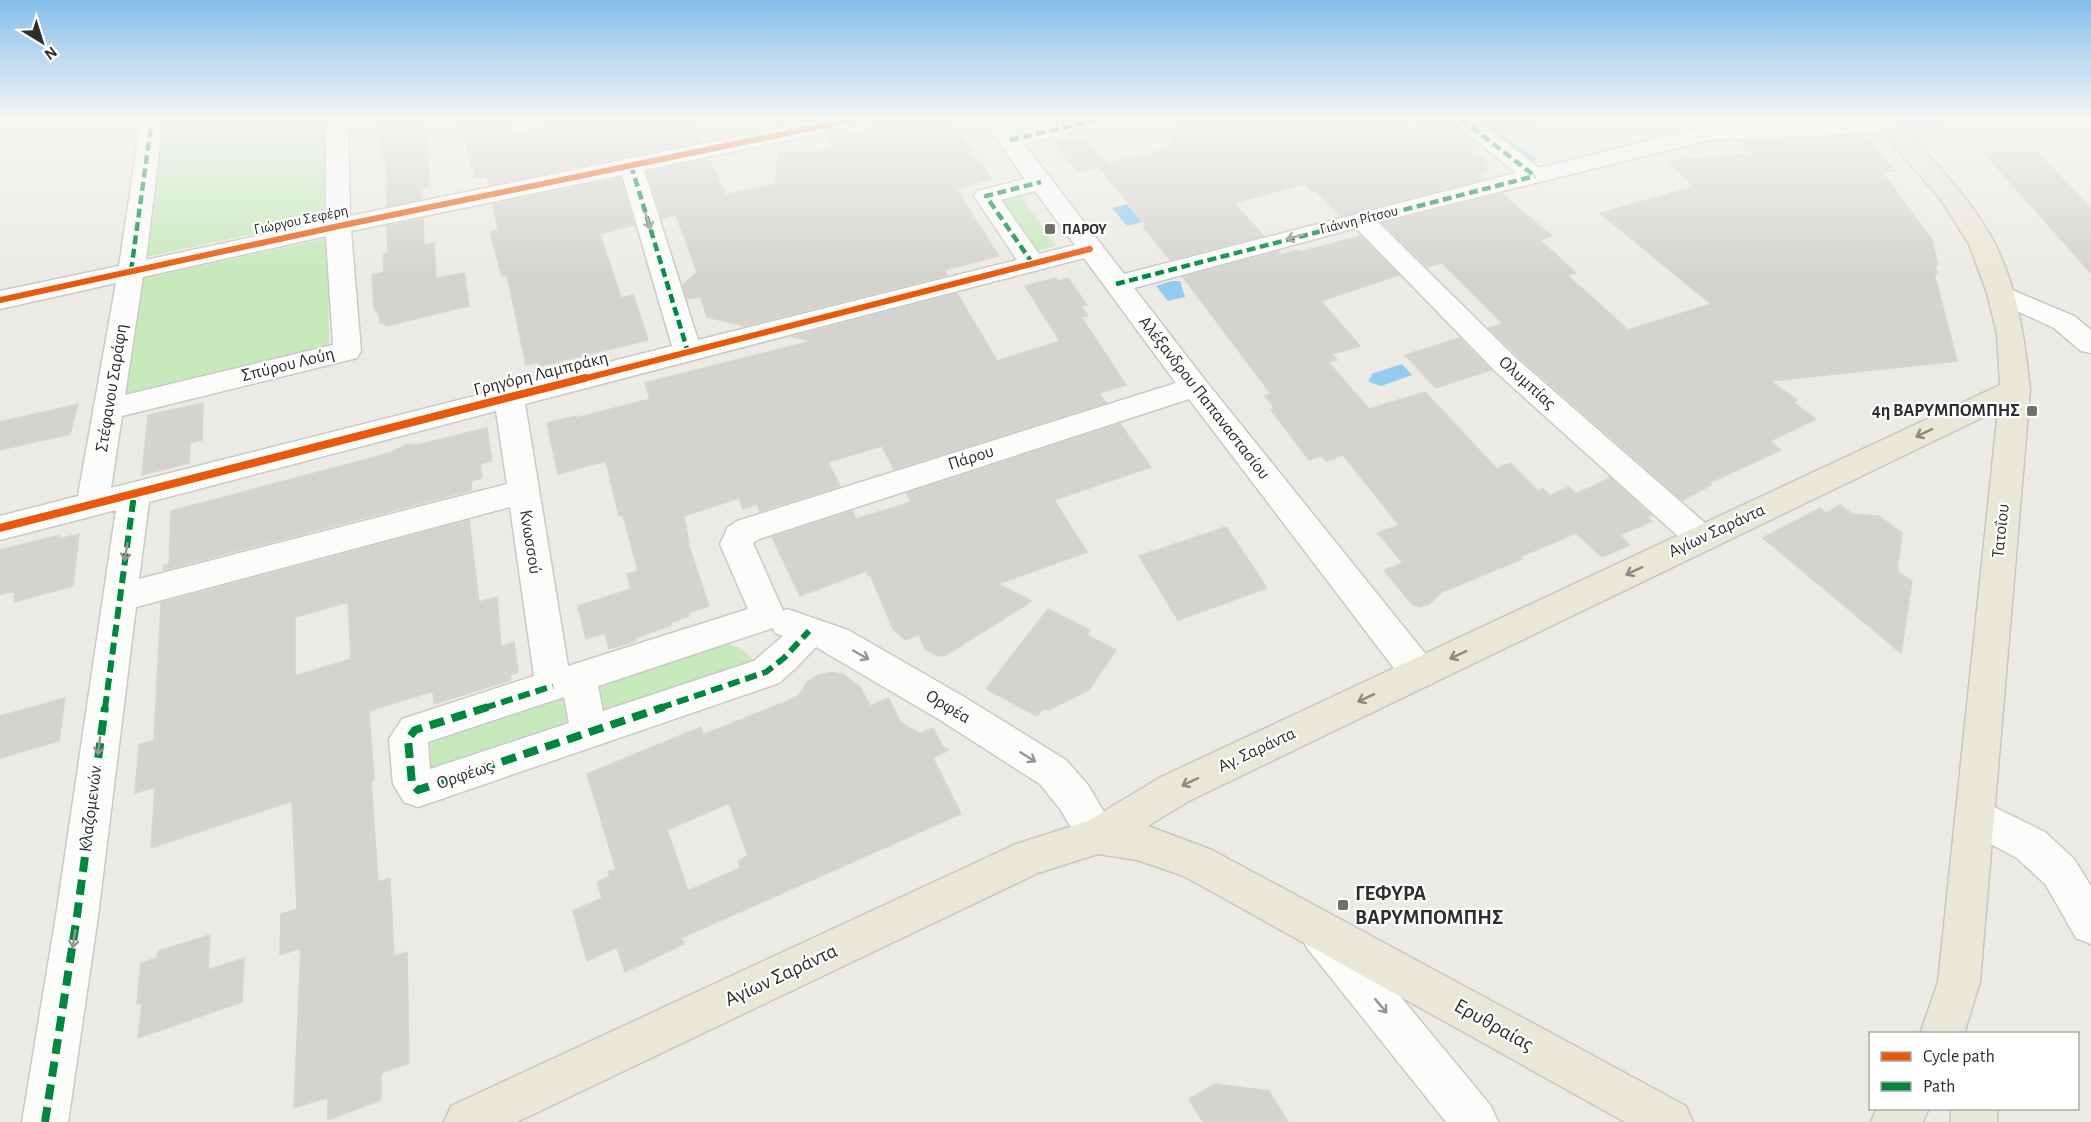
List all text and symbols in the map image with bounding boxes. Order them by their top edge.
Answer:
north arrow [12,12,72,72]
text: N [41,43,60,63]
street label: Γιώργου Σεφέρη [253,203,349,237]
street label: Γιάννη Ρίτσου [1318,203,1400,237]
one-way arrow [643,211,654,230]
marker: ΠΑΡΟΥ [1043,222,1057,236]
place label: ΠΑΡΟΥ [1062,222,1107,237]
one-way arrow [1286,231,1305,243]
street label: Αλέξανδρου Παπαναστασίου [1135,312,1274,483]
street label: Στέφανου Σαράφη [93,323,131,453]
street label: Σπύρου Λούη [240,345,336,385]
street label: Γρηγόρη Λαμπράκη [472,349,610,399]
street label: Ολυμπίας [1495,352,1560,413]
place label: 4η ΒΑΡΥΜΠΟΜΠΗΣ [1872,402,2020,420]
marker: 4η ΒΑΡΥΜΠΟΜΠΗΣ [2025,404,2039,418]
one-way arrow [1915,428,1933,440]
street label: Πάρου [946,442,996,474]
street label: Αγίων Σαράντα [1666,500,1768,561]
street label: Τατοΐου [1989,503,2013,559]
street label: Κνωσσού [516,509,544,575]
one-way arrow [120,542,131,562]
one-way arrow [1625,565,1643,577]
one-way arrow [1449,649,1467,661]
one-way arrow [852,650,869,662]
street label: Ορφέα [922,687,974,727]
one-way arrow [1358,693,1376,705]
street label: Αγ. Σαράντα [1215,724,1299,776]
one-way arrow [94,735,105,755]
one-way arrow [1019,751,1036,763]
street label: Ορφέως [434,757,496,793]
street label: Κλαζομενών [77,764,105,853]
one-way arrow [1182,777,1200,788]
place label: ΓΕΦΥΡΑ ΒΑΡΥΜΠΟΜΠΗΣ [1355,883,1503,928]
marker: ΓΕΦΥΡΑ ΒΑΡΥΜΠΟΜΠΗΣ [1336,898,1350,912]
one-way arrow [68,929,79,948]
street label: Αγίων Σαράντα [721,940,841,1010]
street label: Ερυθραίας [1451,995,1537,1055]
one-way arrow [1374,998,1387,1014]
legend [1869,1032,2079,1110]
text: Cycle path [1923,1048,1995,1066]
text: Path [1923,1078,1955,1096]

